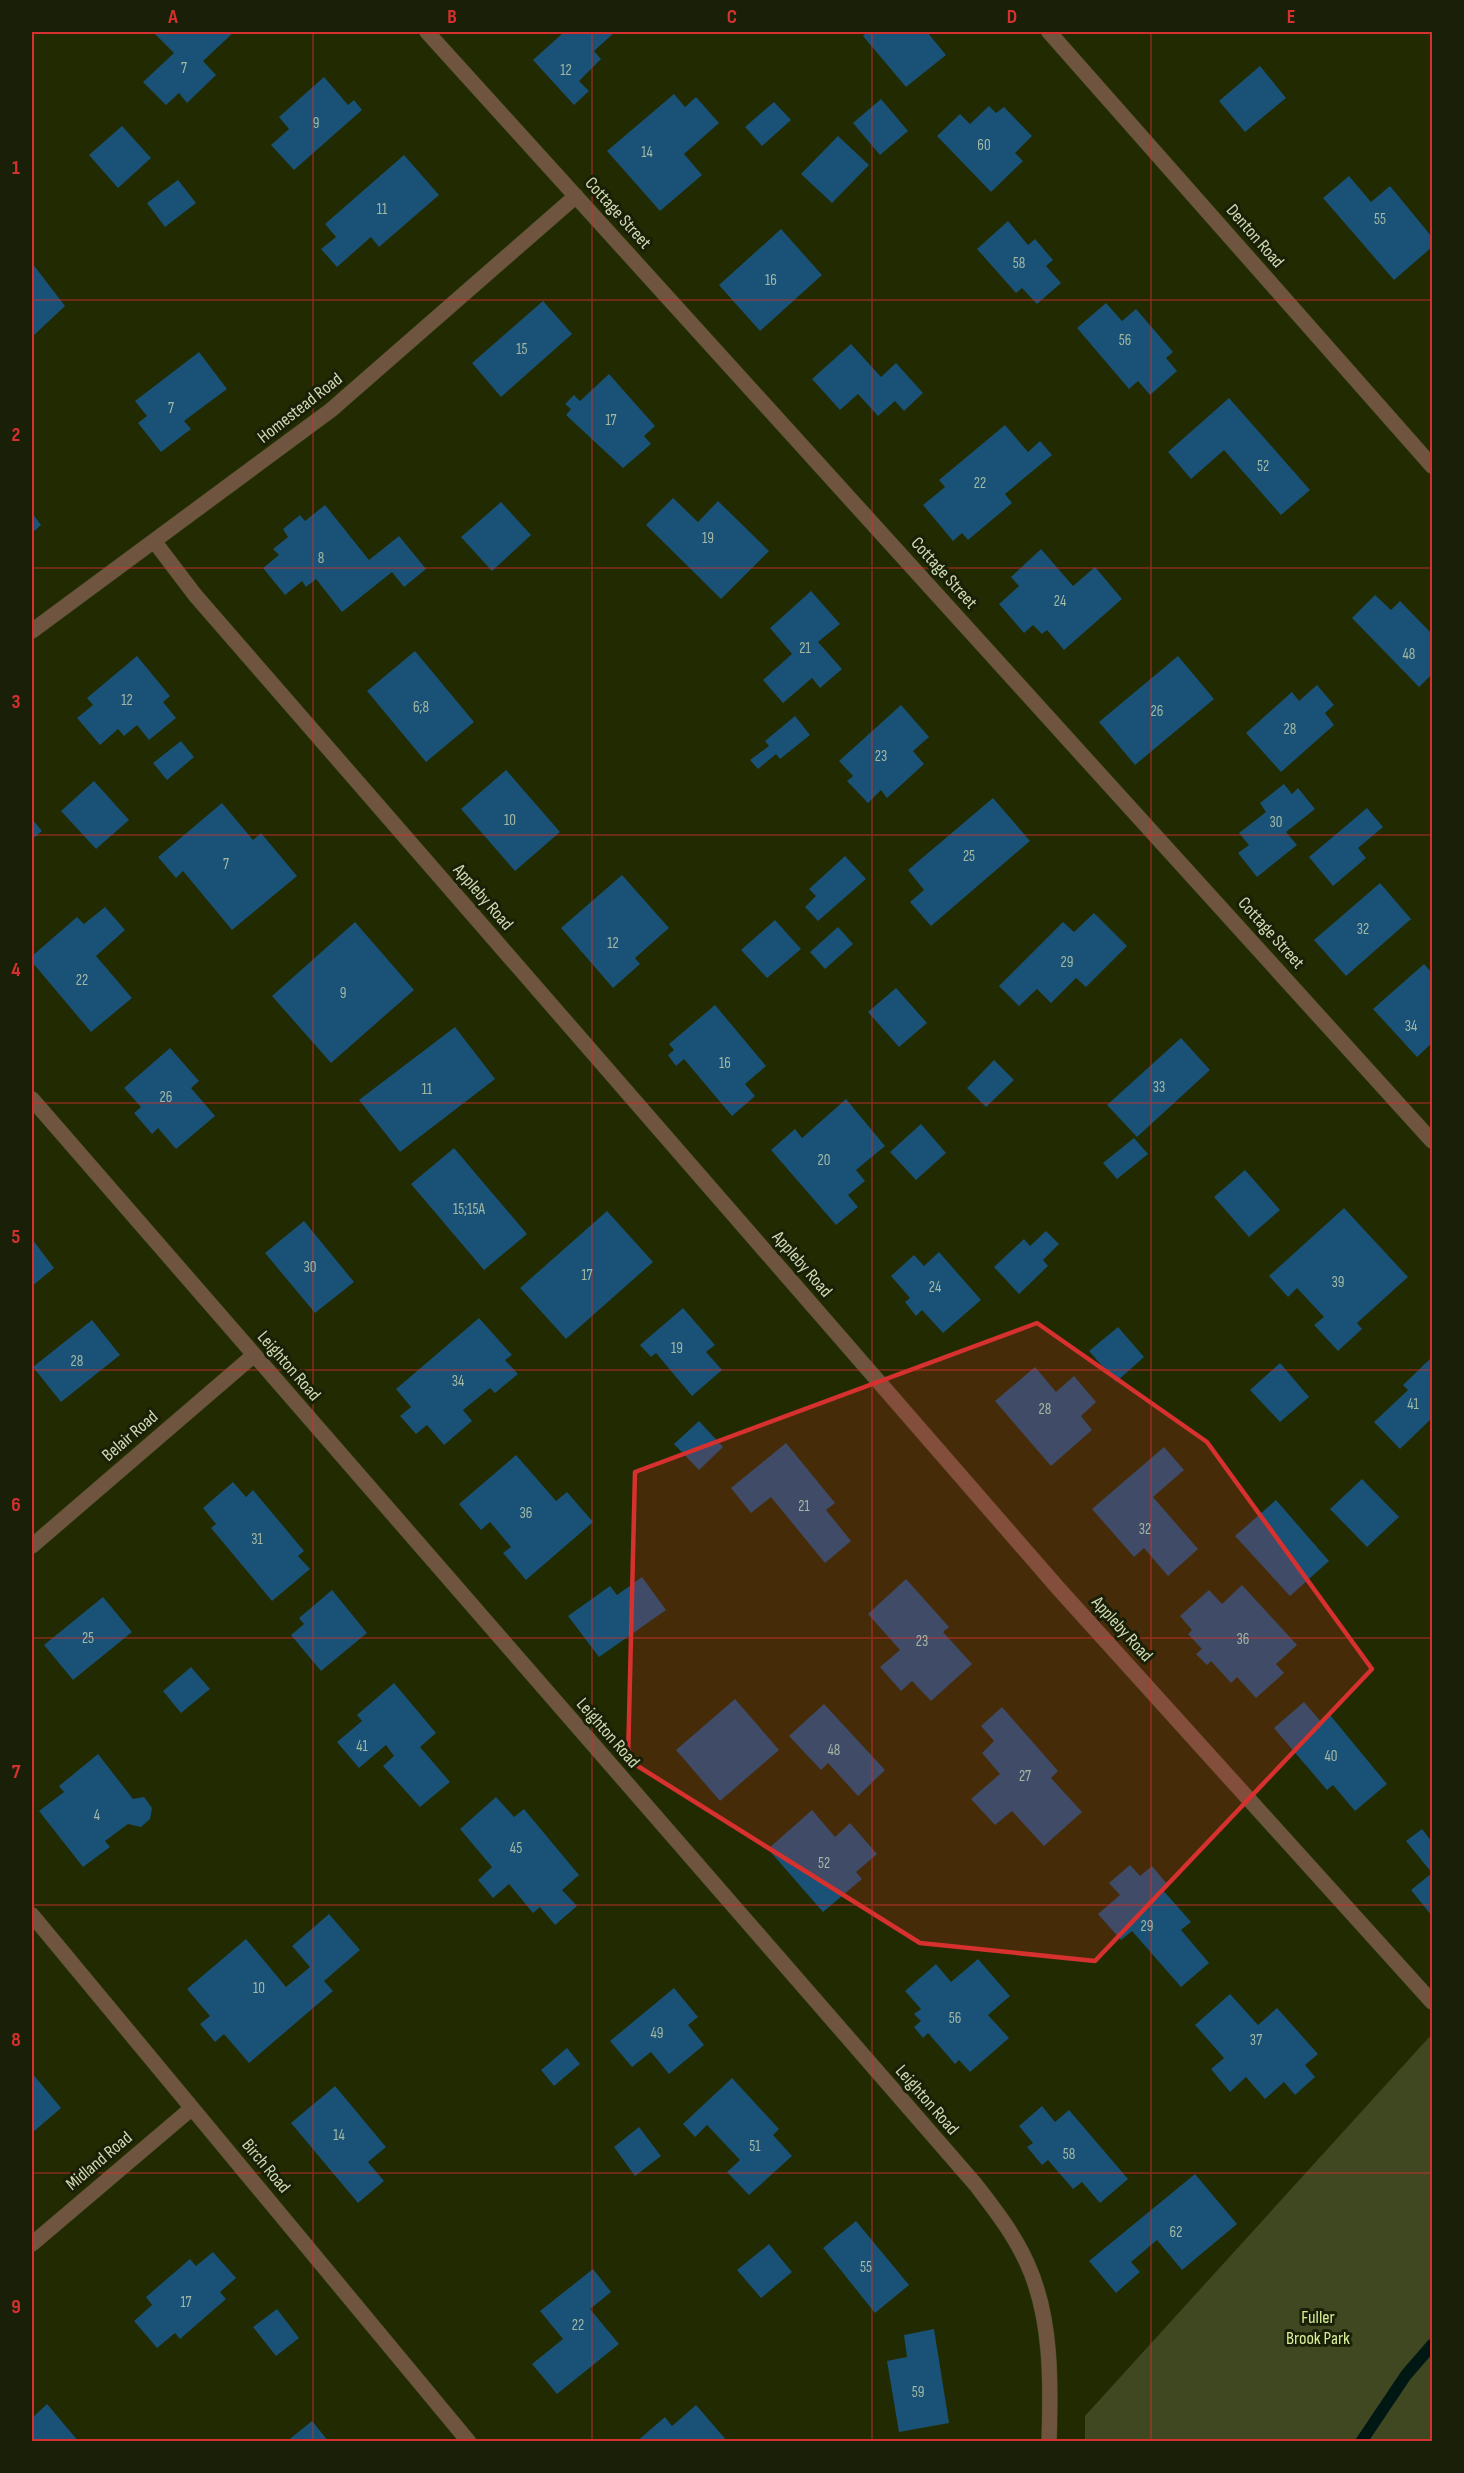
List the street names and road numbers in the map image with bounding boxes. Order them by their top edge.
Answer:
street label: Cottage Street [580,173,656,253]
street label: Denton Road [1222,200,1288,272]
street label: Homestead Road [253,368,347,448]
street label: Cottage Street [906,533,982,613]
street label: Appleby Road [448,859,517,934]
street label: Cottage Street [1233,893,1309,973]
street label: Appleby Road [767,1226,836,1301]
street label: Leighton Road [253,1327,325,1405]
street label: Belair Road [98,1406,162,1466]
street label: Appleby Road [1087,1591,1157,1666]
street label: Leighton Road [572,1694,644,1772]
street label: Leighton Road [891,2061,963,2139]
street label: Midland Road [62,2127,136,2195]
street label: Birch Road [237,2135,295,2197]

